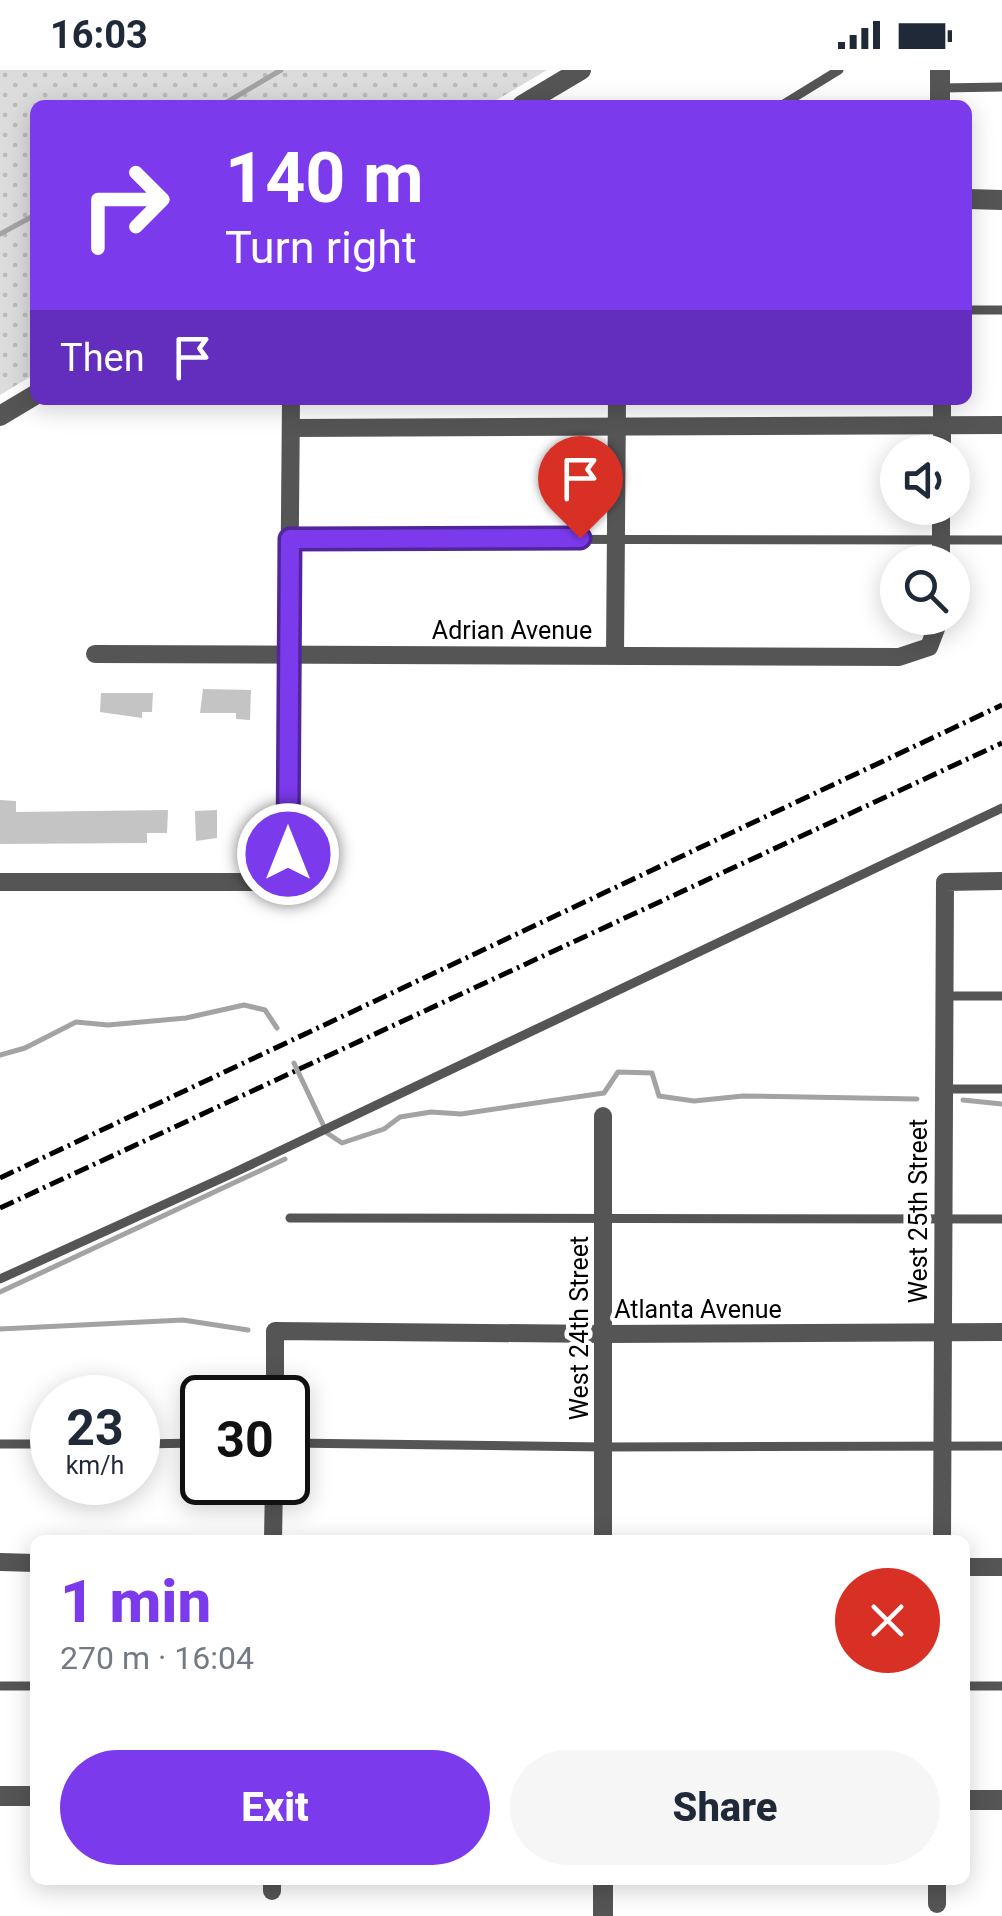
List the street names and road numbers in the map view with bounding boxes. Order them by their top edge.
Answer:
street label: Adrian Avenue [432,616,592,645]
street label: West 25th Street [904,1119,933,1303]
street label: West 24th Street [565,1236,594,1420]
street label: Atlanta Avenue [614,1295,782,1324]

